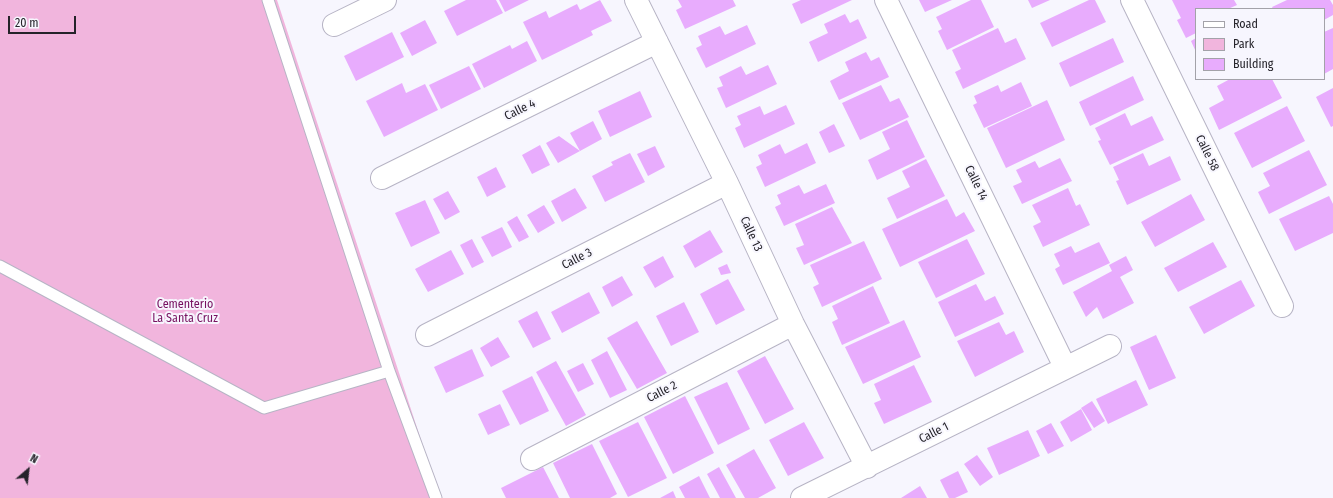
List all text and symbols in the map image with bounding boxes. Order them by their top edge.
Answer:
scale bar [10,8,78,34]
legend [1195,8,1325,80]
text: 20 m [15,16,39,30]
text: Road [1233,17,1258,31]
text: Park [1233,37,1254,51]
text: Building [1233,57,1273,71]
street label: Calle 4 [502,96,538,124]
street label: Calle 58 [1192,133,1222,173]
street label: Calle 14 [961,163,991,203]
street label: Calle 13 [737,214,765,254]
street label: Calle 3 [559,245,595,273]
park label: Cementerio La Santa Cruz [152,298,218,326]
street label: Calle 2 [644,378,680,406]
street label: Calle 1 [917,419,951,447]
north arrow [8,450,48,490]
text: N [28,452,40,466]

